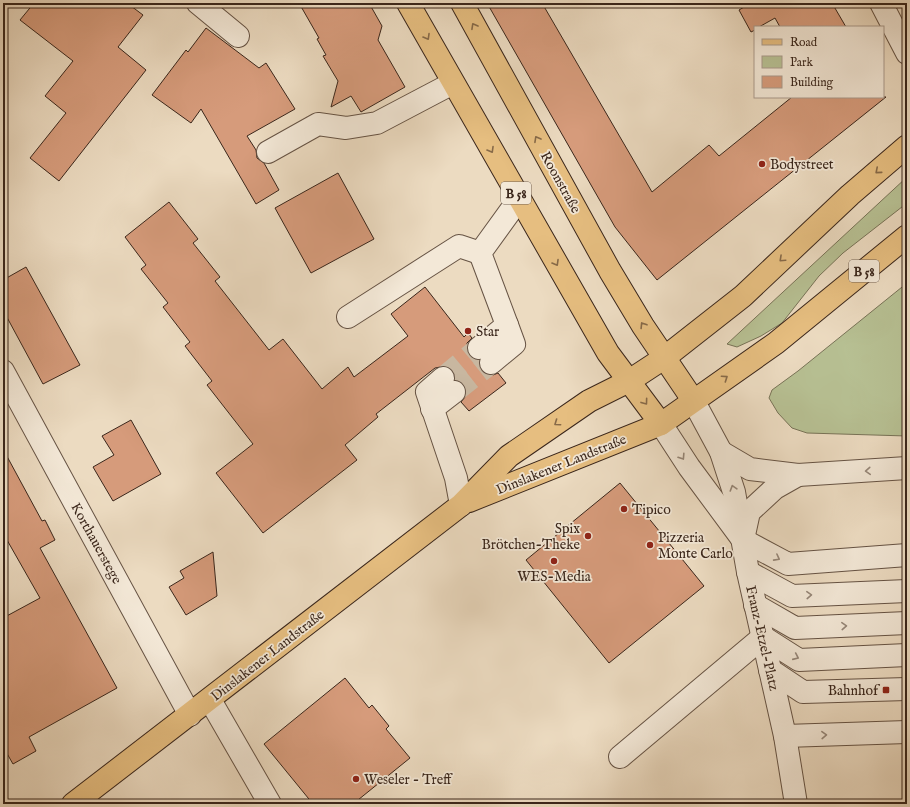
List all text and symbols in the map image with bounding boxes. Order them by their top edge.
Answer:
one-way arrow [472,22,479,30]
legend [754,26,884,98]
one-way arrow [422,33,430,40]
text: Road [790,35,818,50]
text: Park [790,55,813,70]
text: Building [790,75,834,90]
one-way arrow [535,136,542,143]
one-way arrow [487,146,494,153]
street label: Roonstraße [536,149,585,217]
place label: Bodystreet [770,156,834,174]
marker: Bodystreet [757,159,767,169]
one-way arrow [875,167,882,174]
road number: B 58 [501,182,531,204]
one-way arrow [779,254,787,262]
one-way arrow [552,258,559,266]
road number: B 58 [849,260,879,282]
place label: Star [476,323,499,341]
one-way arrow [640,323,647,330]
marker: Star [463,326,473,336]
one-way arrow [721,375,728,383]
one-way arrow [640,398,647,405]
one-way arrow [554,418,561,426]
street label: Dinslakener Landstraße [494,430,630,499]
one-way arrow [677,453,685,460]
one-way arrow [865,466,871,475]
one-way arrow [729,485,738,492]
street label: Korthauerstege [66,500,126,588]
place label: Tipico [632,501,671,519]
marker: Tipico [619,504,629,514]
place label: Spix Brötchen-Theke [482,520,581,554]
place label: Pizzeria Monte Carlo [658,529,733,563]
marker: Spix Brötchen-Theke [583,531,593,541]
marker: Pizzeria Monte Carlo [645,540,655,550]
one-way arrow [773,554,780,561]
marker: WES-Media [549,556,559,566]
place label: WES-Media [517,568,592,586]
street label: Franz-Etzel-Platz [741,584,783,693]
one-way arrow [806,591,812,599]
street label: Dinslakener Landstraße [207,606,328,706]
one-way arrow [841,621,847,630]
one-way arrow [792,652,799,660]
place label: Bahnhof [828,682,881,700]
marker: Bahnhof [881,685,891,695]
one-way arrow [821,730,827,739]
place label: Weseler - Treff [364,771,453,789]
marker: Weseler - Treff [351,774,361,784]

